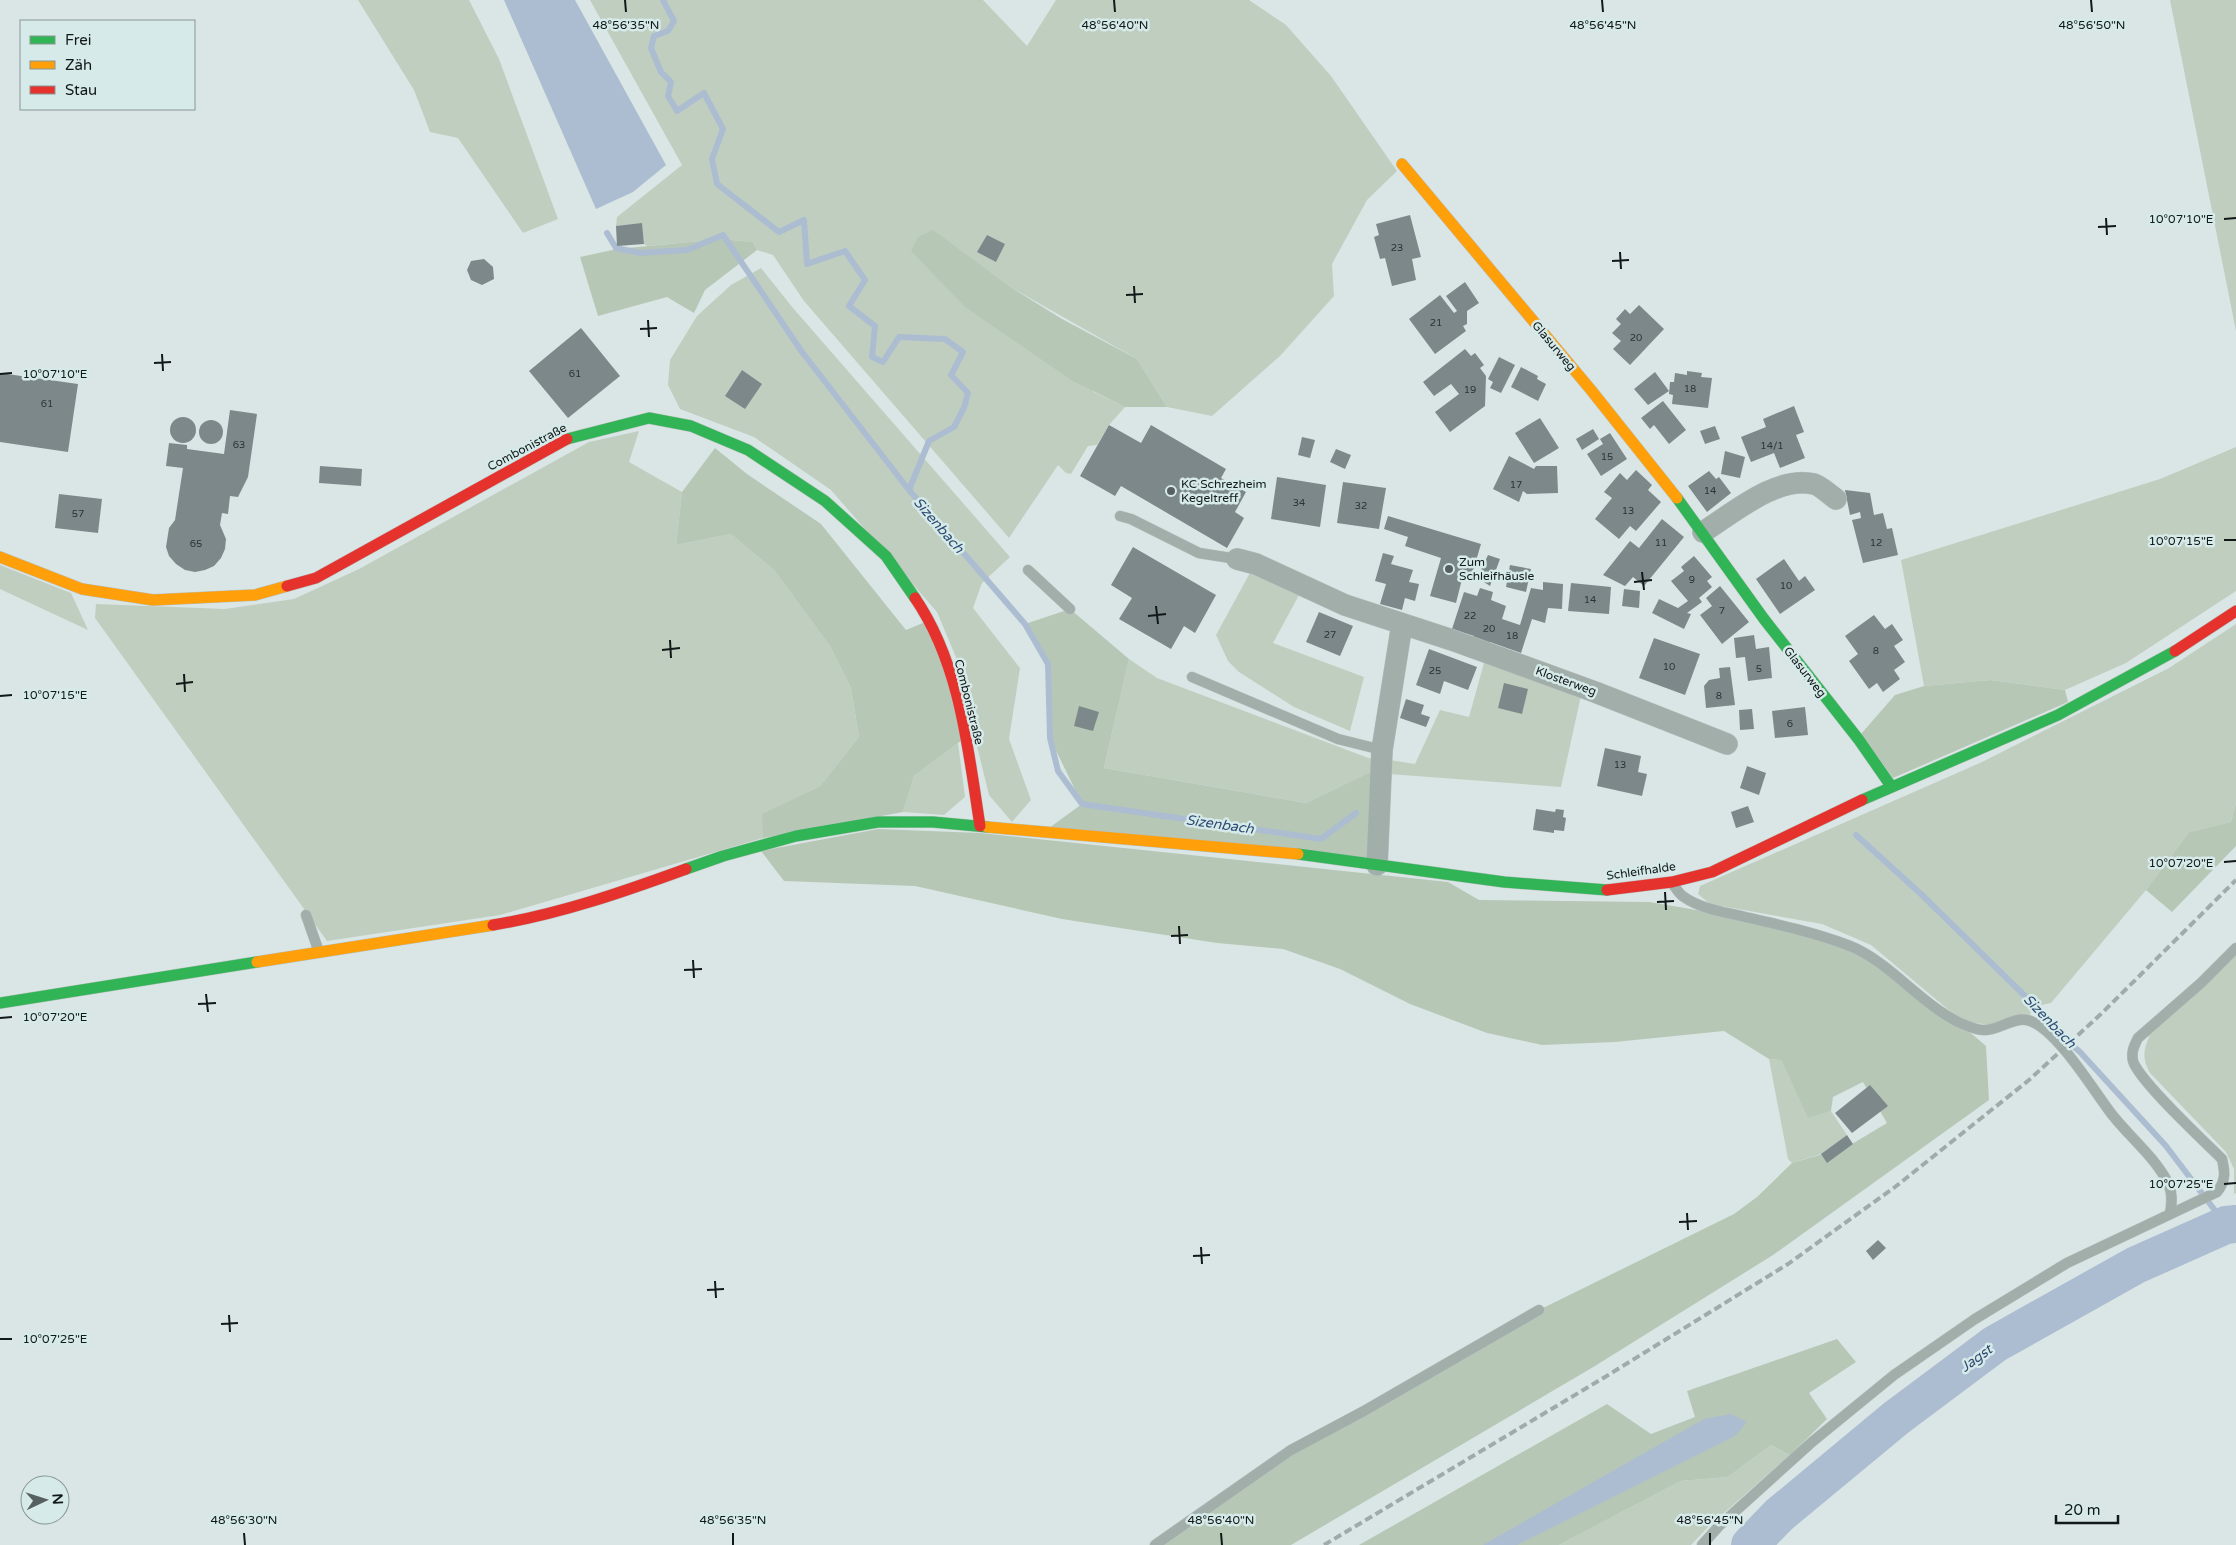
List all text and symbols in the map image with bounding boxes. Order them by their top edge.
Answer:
text: 48°56'35"N [593,18,660,32]
text: 48°56'40"N [1082,18,1149,32]
text: 48°56'45"N [1570,18,1637,32]
text: 48°56'50"N [2059,18,2126,32]
legend [20,20,195,110]
text: Frei [65,31,91,49]
text: Zäh [65,56,92,74]
text: Stau [65,81,97,99]
text: 10°07'10"E [2148,212,2214,226]
house number: 23 [1391,242,1403,254]
house number: 21 [1430,317,1442,329]
street label: Glasurweg [1529,318,1579,374]
house number: 20 [1630,332,1642,344]
text: 10°07'10"E [22,367,88,381]
house number: 61 [569,368,581,380]
house number: 18 [1684,383,1696,395]
house number: 19 [1464,384,1476,396]
house number: 61 [41,398,53,410]
street label: Combonistraße [485,420,569,474]
house number: 63 [233,439,245,451]
house number: 14/1 [1760,440,1784,452]
house number: 15 [1601,451,1613,463]
place label: KC Schrezheim Kegeltreff [1181,477,1267,505]
house number: 17 [1510,479,1522,491]
marker: KC Schrezheim Kegeltreff [1165,485,1177,497]
house number: 14 [1704,485,1716,497]
water label: Sizenbach [910,494,968,557]
house number: 34 [1293,497,1305,509]
house number: 32 [1355,500,1367,512]
house number: 13 [1622,505,1634,517]
house number: 57 [72,508,84,520]
text: 10°07'15"E [2148,534,2214,548]
house number: 11 [1655,537,1667,549]
house number: 12 [1870,537,1882,549]
house number: 65 [190,538,202,550]
place label: Zum Schleifhäusle [1459,555,1535,583]
marker: Zum Schleifhäusle [1443,563,1455,575]
house number: 9 [1689,574,1695,586]
house number: 10 [1780,580,1792,592]
house number: 14 [1584,594,1596,606]
house number: 7 [1719,605,1725,617]
house number: 22 [1464,610,1476,622]
house number: 20 [1483,623,1495,635]
house number: 27 [1324,629,1336,641]
house number: 18 [1506,630,1518,642]
street label: Glasurweg [1781,644,1829,700]
house number: 8 [1873,645,1879,657]
street label: Combonistraße [952,658,986,746]
house number: 10 [1663,661,1675,673]
house number: 5 [1756,663,1762,675]
street label: Klosterweg [1534,664,1598,698]
house number: 25 [1429,665,1441,677]
text: 10°07'15"E [22,688,88,702]
house number: 8 [1716,690,1722,702]
house number: 6 [1787,718,1793,730]
house number: 13 [1614,759,1626,771]
water label: Sizenbach [1185,811,1255,838]
text: 10°07'20"E [2148,856,2214,870]
street label: Schleifhalde [1605,859,1677,883]
water label: Sizenbach [2020,991,2080,1052]
text: 10°07'20"E [22,1010,88,1024]
text: 10°07'25"E [2148,1177,2214,1191]
text: 10°07'25"E [22,1332,88,1346]
water label: Jagst [1957,1340,1997,1376]
north arrow [20,1475,70,1525]
scale bar [2056,1492,2118,1524]
text: N [49,1493,66,1505]
text: 20 m [2064,1501,2101,1519]
text: 48°56'30"N [211,1513,278,1527]
text: 48°56'35"N [700,1513,767,1527]
text: 48°56'40"N [1188,1513,1255,1527]
text: 48°56'45"N [1677,1513,1744,1527]

